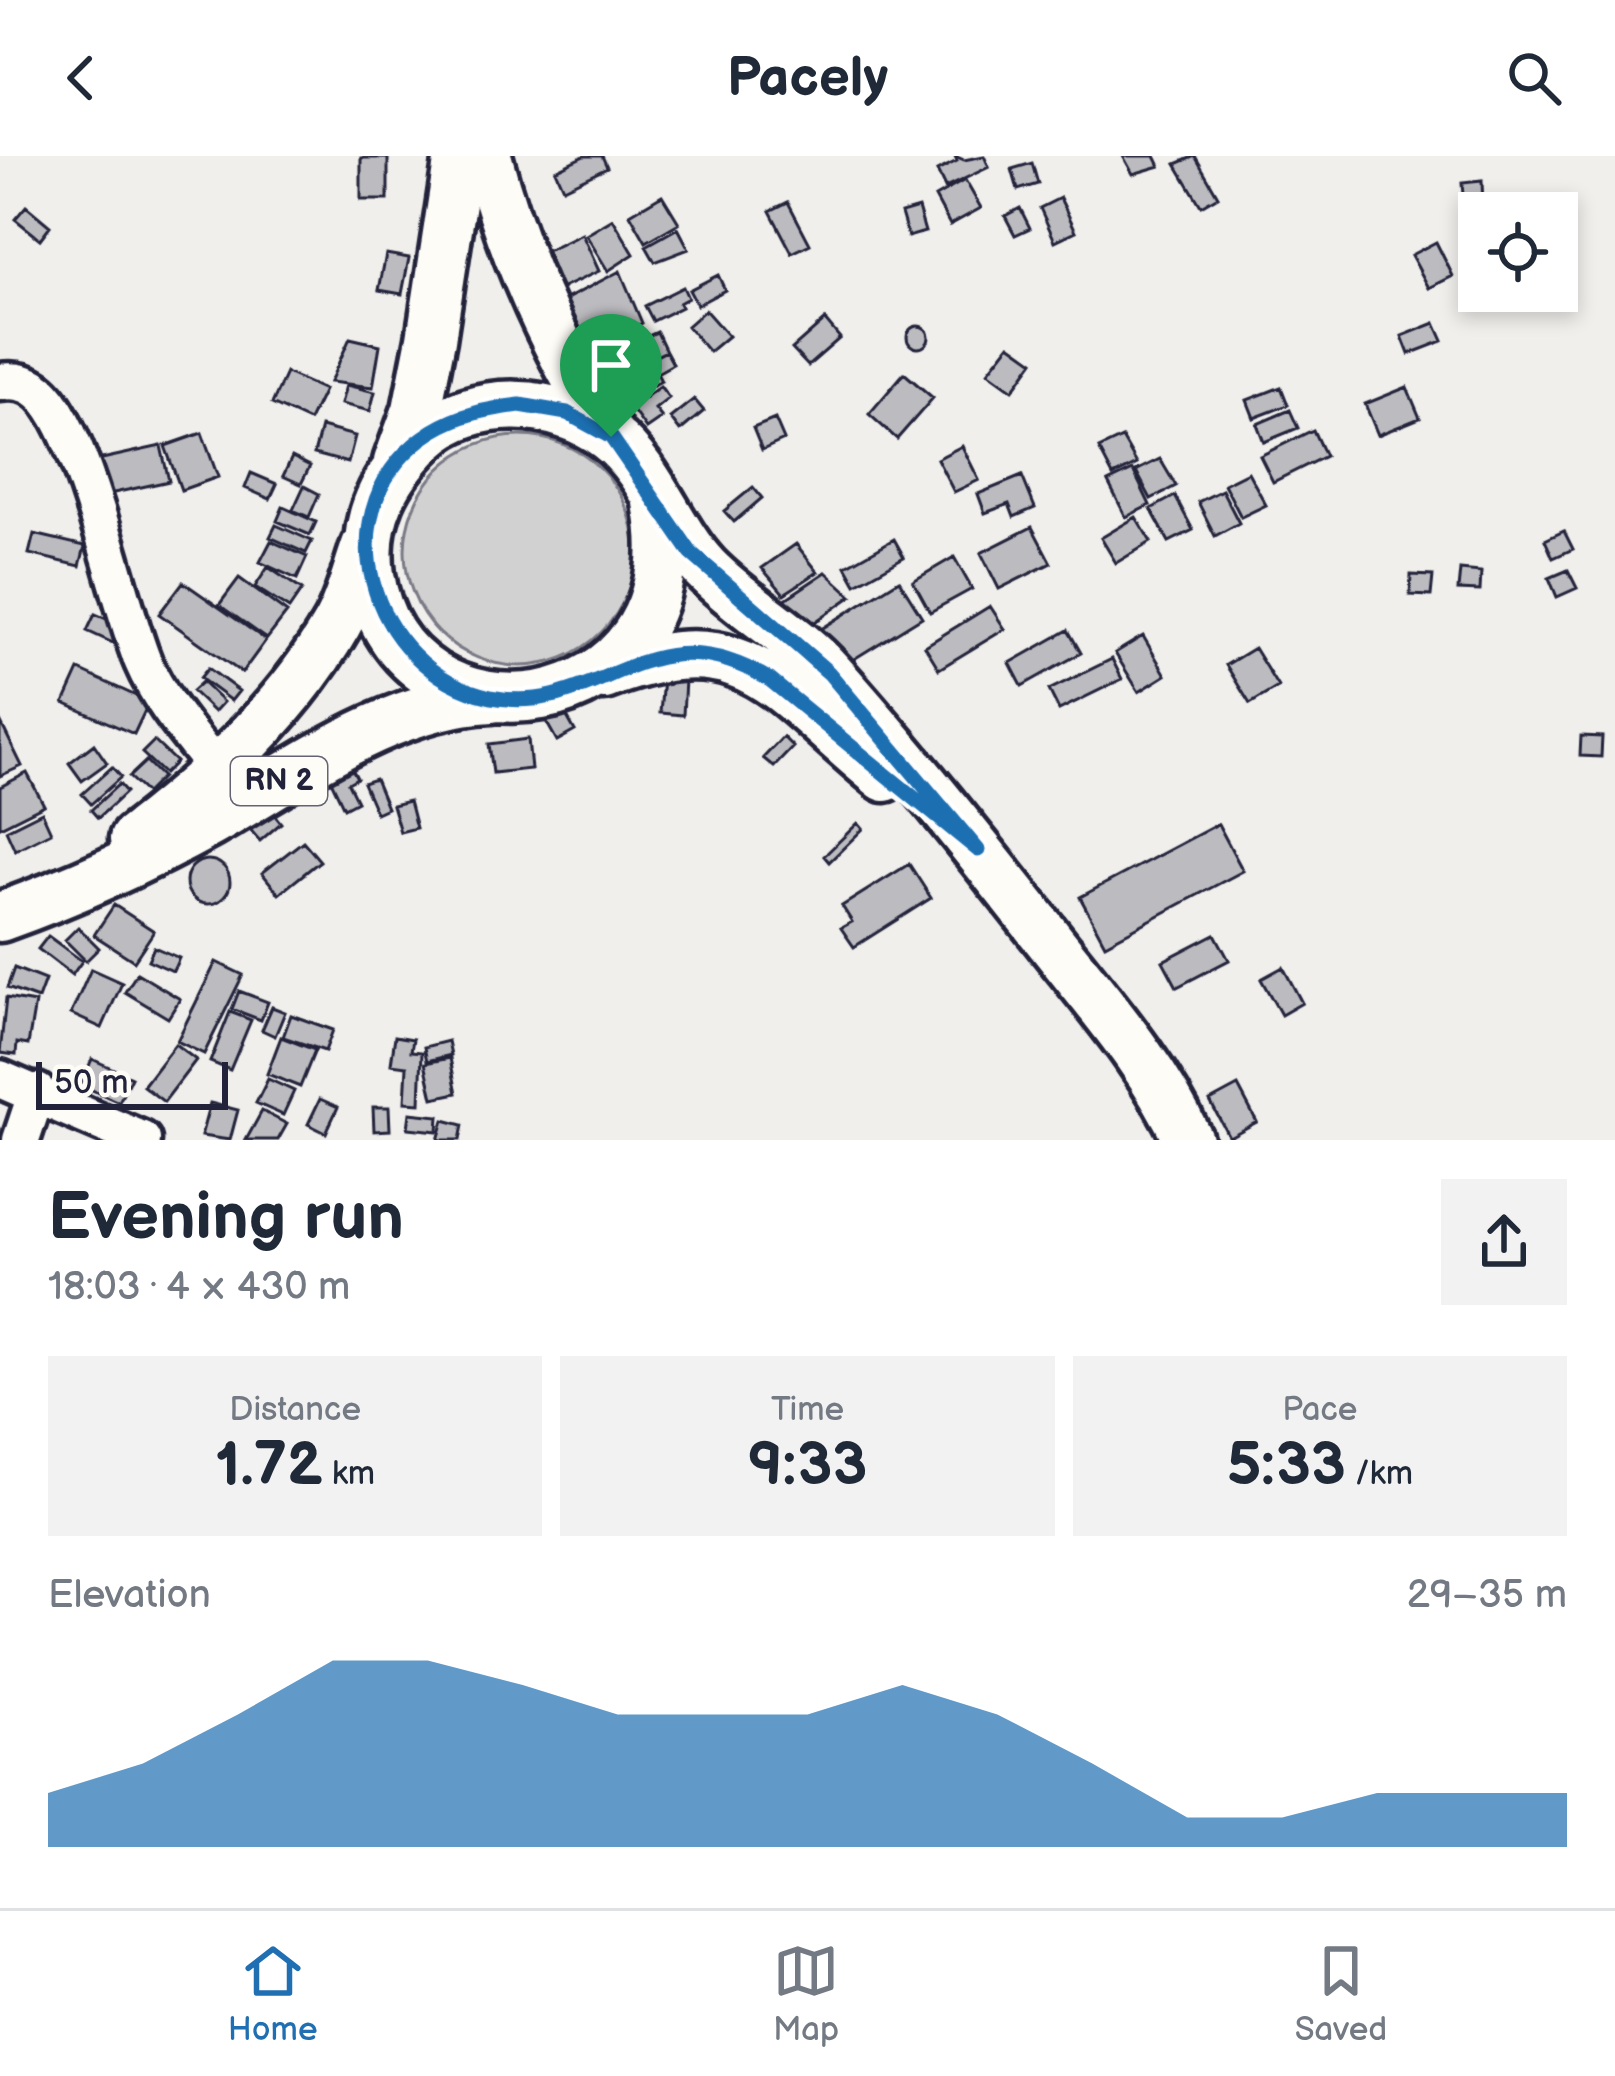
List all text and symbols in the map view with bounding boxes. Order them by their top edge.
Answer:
icon: back [48,45,114,111]
icon: search [1501,45,1567,111]
text: Pacely [727,46,888,111]
map controls [1458,192,1578,312]
button: locate [1458,192,1578,312]
pin [560,314,662,437]
icon: arrive [578,332,644,398]
road number: RN 2 [231,757,327,805]
scale bar [36,1056,228,1109]
text: 50 m [54,1063,129,1103]
text: Evening run [48,1179,404,1258]
button: share [1441,1179,1567,1305]
text: 18:03 · 4 × 430 m [48,1264,350,1311]
text: Distance [229,1390,361,1430]
text: Time [771,1390,844,1430]
text: Pace [1282,1390,1357,1430]
text: 1.72 [215,1430,323,1502]
text: 9:33 [748,1430,867,1502]
text: 5:33 [1227,1430,1346,1502]
text: km [323,1454,375,1494]
text: /km [1346,1454,1413,1494]
text: Elevation [48,1572,211,1619]
text: 29–35 m [1407,1572,1567,1619]
tab: Home [228,1938,317,2050]
tab: Map [773,1938,839,2050]
tab: Saved [1295,1938,1387,2050]

